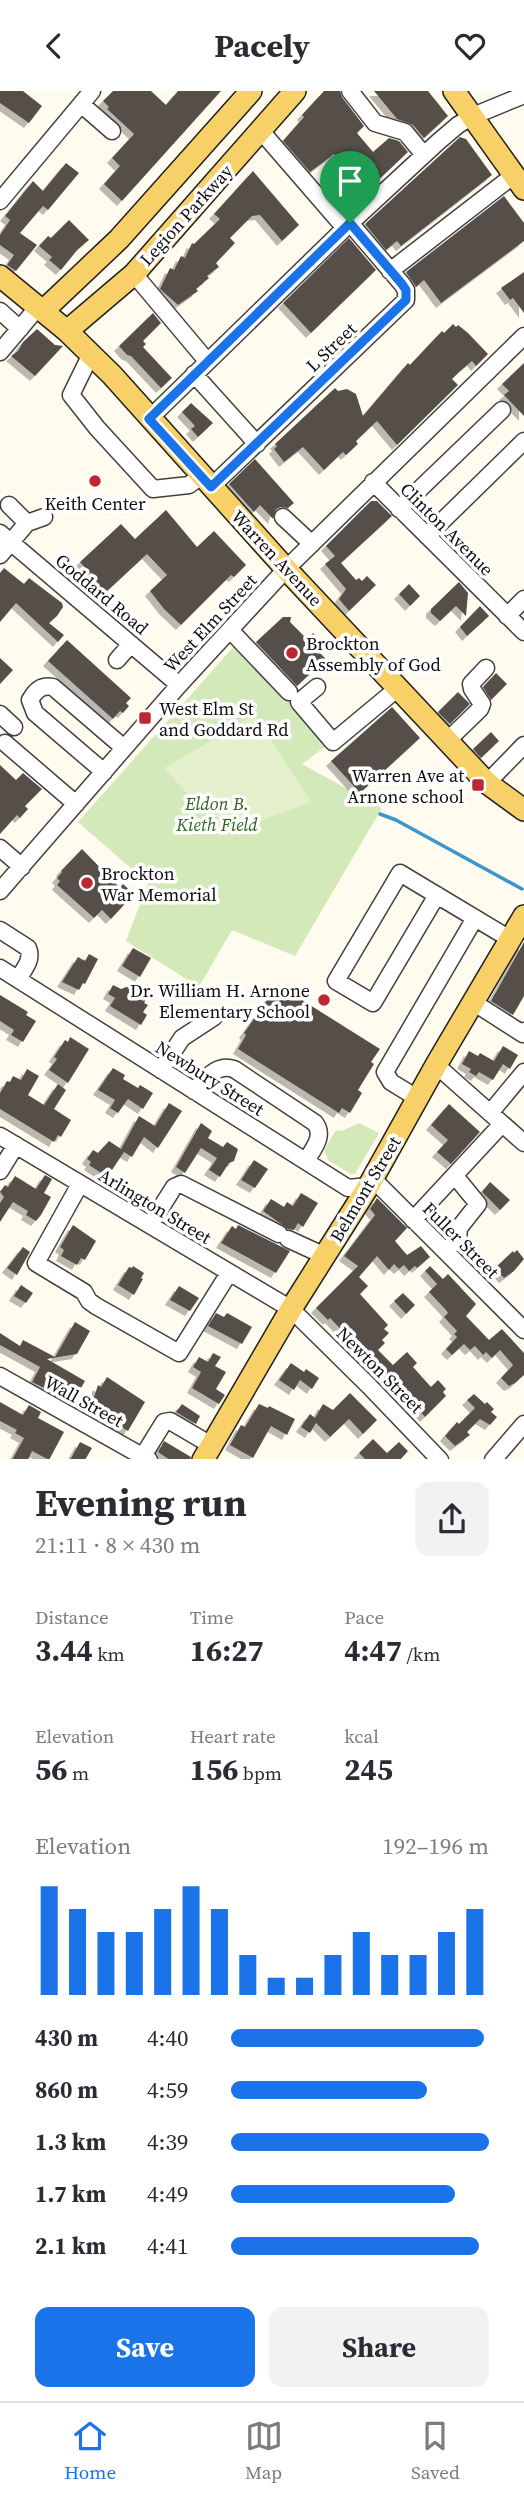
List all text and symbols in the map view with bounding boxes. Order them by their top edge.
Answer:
text: Pacely [214,24,310,68]
icon: back [35,27,73,65]
icon: heart [451,27,489,65]
pin [320,151,380,223]
street label: Legion Parkway [134,158,239,271]
icon: arrive [331,162,369,200]
street label: L Street [300,317,362,377]
marker: Keith Center [87,473,103,489]
street label: Clinton Avenue [395,477,499,581]
place label: Keith Center [44,491,146,516]
street label: Warren Avenue [226,504,328,612]
street label: Goddard Road [50,548,154,640]
street label: West Elm Street [158,568,262,678]
place label: Brockton Assembly of God [306,631,441,677]
marker: Brockton Assembly of God [284,645,300,661]
place label: West Elm St and Goddard Rd [159,696,288,742]
marker: West Elm St and Goddard Rd [137,710,153,726]
place label: Warren Ave at Arnone school [347,763,464,809]
marker: Warren Ave at Arnone school [470,777,486,793]
park label: Eldon B. Kieth Field [175,791,258,837]
place label: Brockton War Memorial [101,861,217,907]
marker: Brockton War Memorial [79,875,95,891]
place label: Dr. William H. Arnone Elementary School [130,978,310,1024]
marker: Dr. William H. Arnone Elementary School [316,992,332,1008]
street label: Newbury Street [151,1035,269,1121]
street label: Belmont Street [324,1131,406,1247]
street label: Arlington Street [94,1162,216,1250]
street label: Fuller Street [417,1196,505,1284]
street label: Newton Street [331,1321,429,1419]
street label: Wall Street [40,1369,128,1433]
text: Evening run [35,1477,247,1529]
button: share [415,1482,489,1556]
text: 21:11 · 8 × 430 m [35,1529,201,1561]
text: Distance [35,1604,109,1630]
text: Time [190,1604,234,1630]
text: Pace [344,1604,384,1630]
text: 3.44 [35,1630,93,1671]
text: 16:27 [190,1630,264,1671]
text: 4:47 [344,1630,402,1671]
text: km [93,1641,125,1667]
text: /km [402,1641,440,1667]
text: Elevation [35,1723,114,1749]
text: Heart rate [190,1723,276,1749]
text: kcal [344,1723,379,1749]
text: 56 [35,1749,68,1790]
text: 156 [190,1749,238,1790]
text: 245 [344,1749,393,1790]
text: m [68,1760,89,1786]
text: bpm [238,1760,282,1786]
text: Elevation [35,1830,131,1862]
text: 192–196 m [382,1830,489,1862]
text: 430 m [35,2022,98,2054]
text: 4:40 [147,2022,188,2054]
text: 860 m [35,2074,98,2106]
text: 4:59 [147,2074,188,2106]
text: 1.3 km [35,2126,106,2158]
text: 4:39 [147,2126,188,2158]
text: 1.7 km [35,2178,106,2210]
text: 4:49 [147,2178,188,2210]
text: 2.1 km [35,2230,106,2262]
text: 4:41 [147,2230,188,2262]
button: Save [35,2307,255,2387]
button: Share [269,2307,489,2387]
tab: Home [64,2417,116,2485]
tab: Map [245,2417,283,2485]
tab: Saved [411,2417,460,2485]

